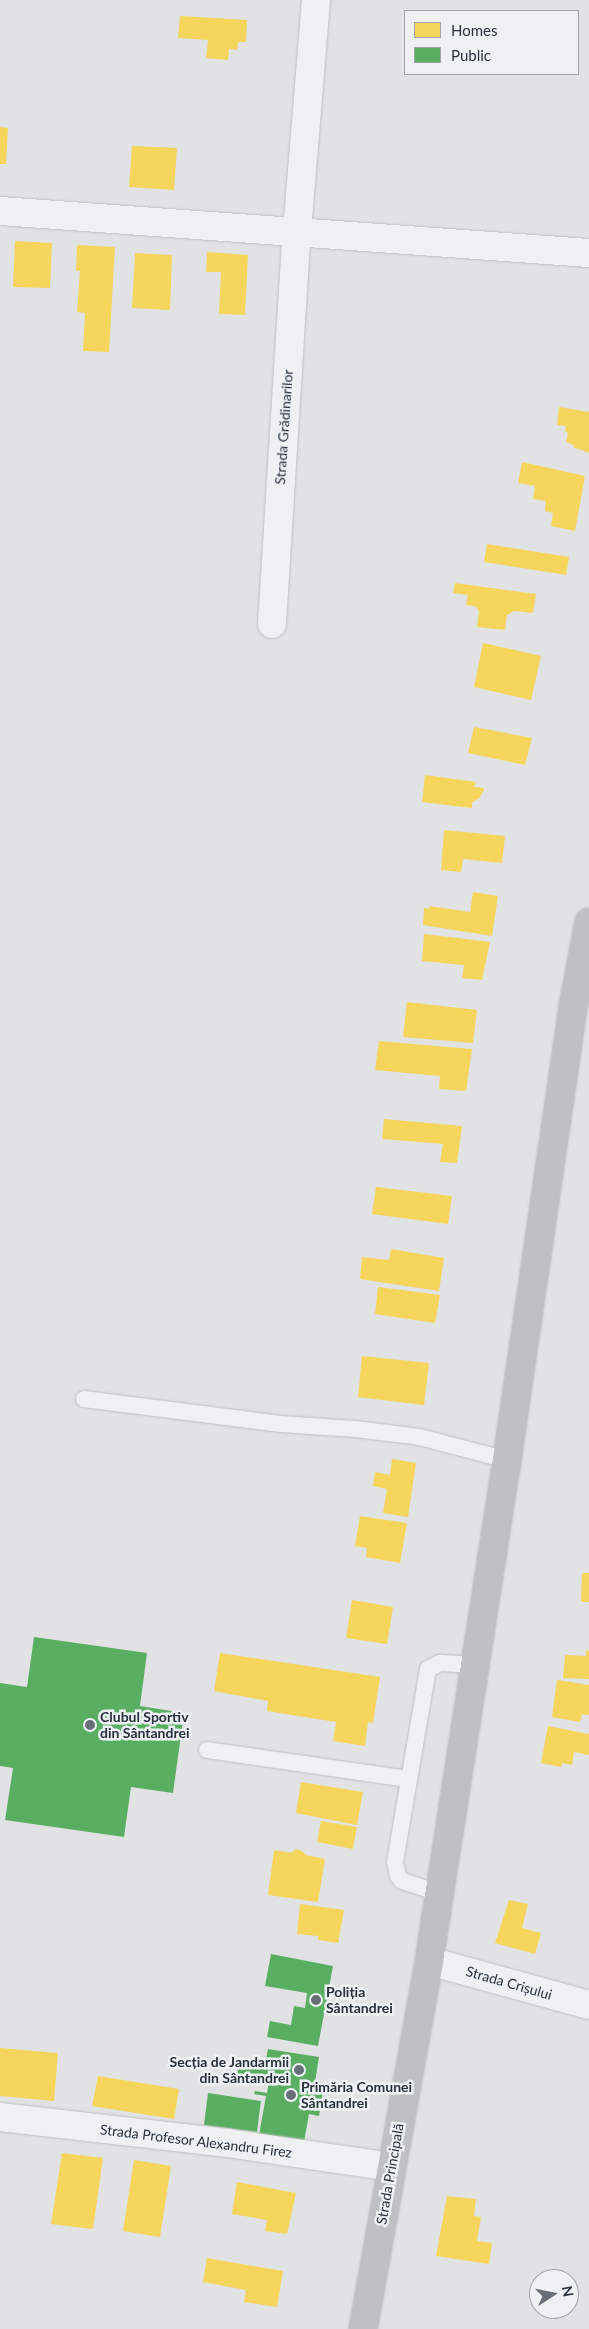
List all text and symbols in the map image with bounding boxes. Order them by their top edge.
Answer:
legend [404,10,579,75]
text: Homes [451,21,497,39]
text: Public [451,46,491,64]
street label: Strada Grădinarilor [272,369,296,485]
place label: Clubul Sportiv din Sântandrei [100,1709,189,1741]
marker: Clubul Sportiv din Sântandrei [84,1719,96,1731]
street label: Strada Crișului [464,1963,554,2003]
place label: Poliția Sântandrei [326,1984,393,2016]
marker: Poliția Sântandrei [310,1994,322,2006]
place label: Secția de Jandarmii din Sântandrei [169,2054,289,2086]
marker: Secția de Jandarmii din Sântandrei [293,2064,305,2076]
place label: Primăria Comunei Sântandrei [301,2079,412,2112]
marker: Primăria Comunei Sântandrei [285,2089,297,2101]
street label: Strada Profesor Alexandru Firez [99,2121,293,2161]
street label: Strada Principală [373,2122,407,2226]
north arrow [529,2269,579,2319]
text: N [559,2284,578,2298]

